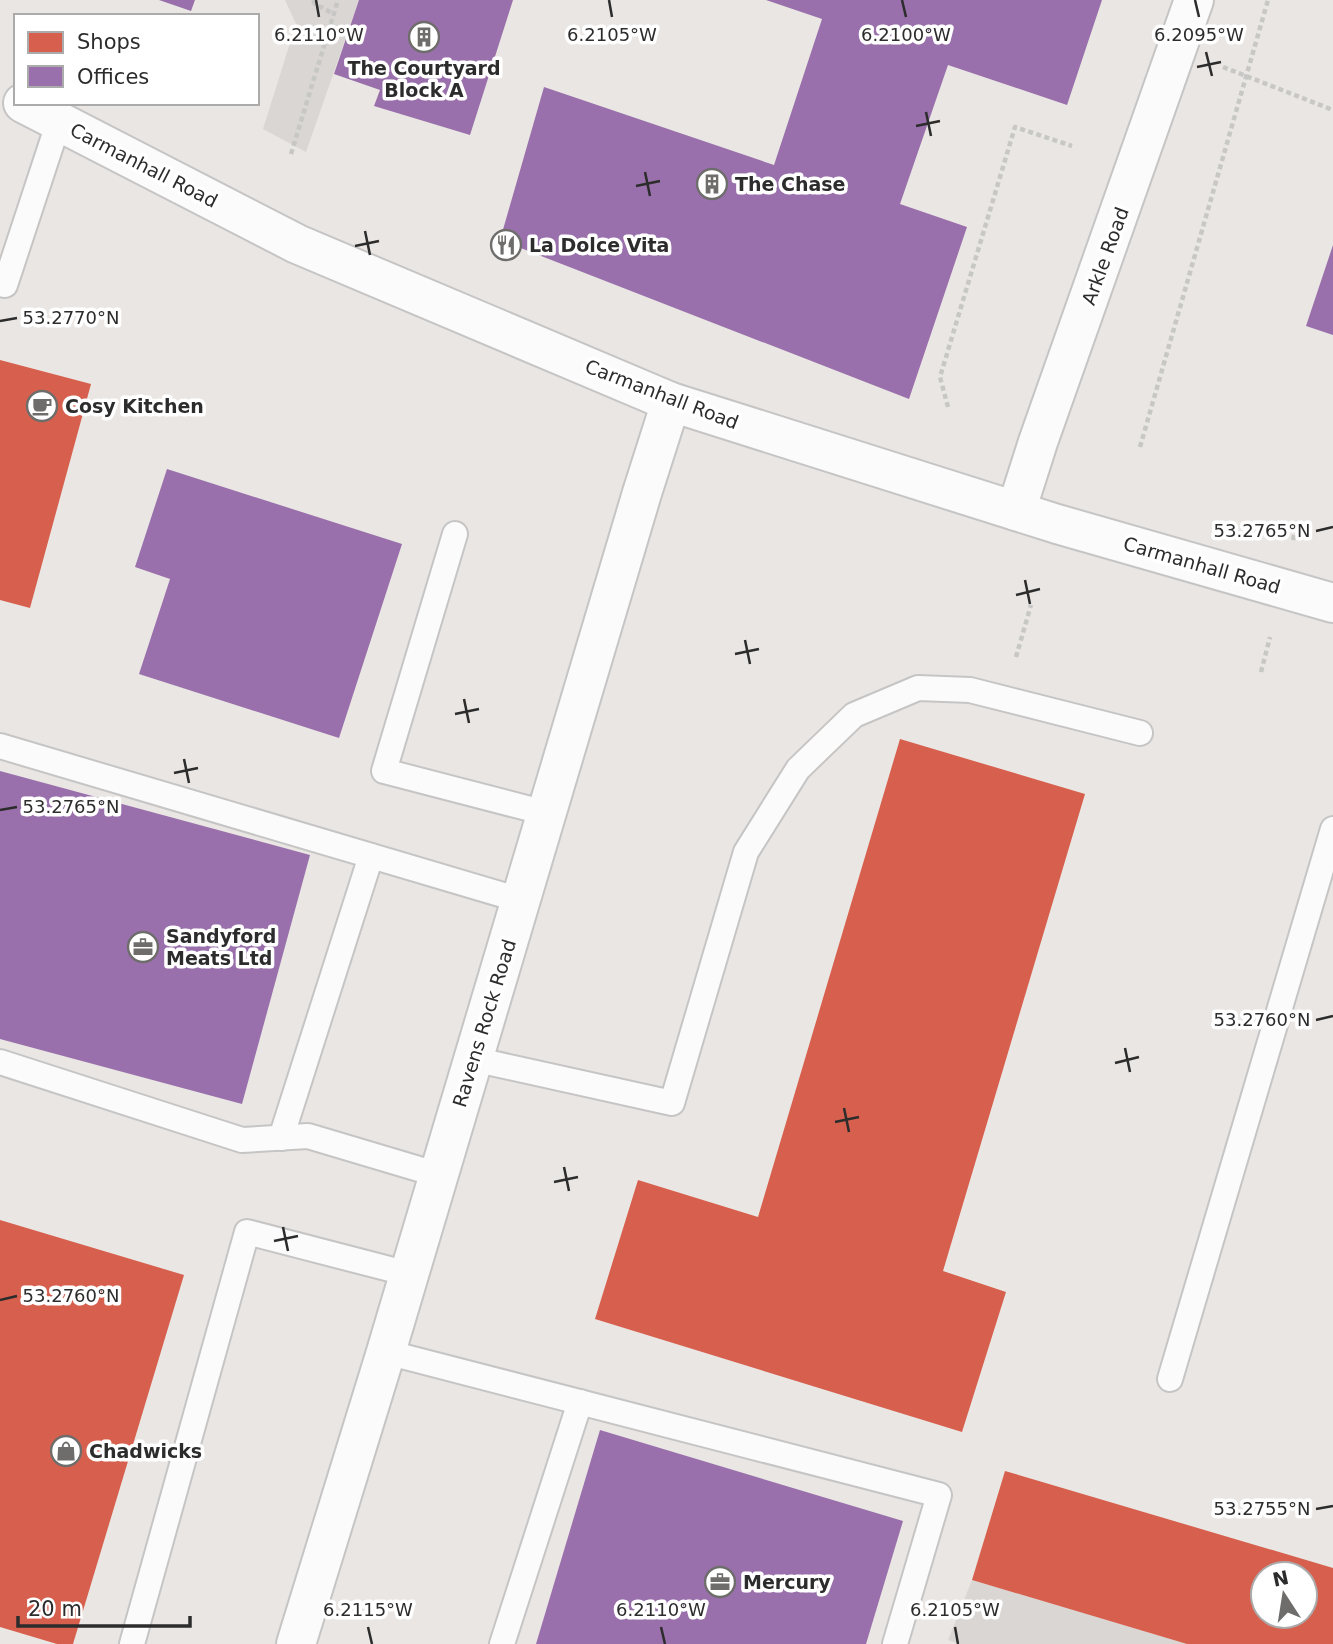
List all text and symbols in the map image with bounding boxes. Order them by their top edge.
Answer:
legend [14,14,259,105]
building icon: The Courtyard Block A [407,20,441,54]
text: 6.2110°W [274,24,364,45]
text: 6.2105°W [567,24,657,45]
text: 6.2100°W [861,24,951,45]
text: 6.2095°W [1154,24,1244,45]
text: Shops [77,30,141,54]
place label: The Courtyard Block A [347,57,501,101]
text: Offices [77,65,149,89]
street label: Carmanhall Road [67,118,221,212]
building icon: The Chase [695,167,729,201]
place label: The Chase [735,173,845,195]
street label: Arkle Road [1077,204,1133,308]
restaurant icon: La Dolce Vita [489,228,523,262]
place label: La Dolce Vita [529,234,669,256]
text: 53.2770°N [23,307,119,328]
street label: Carmanhall Road [582,355,742,433]
cafe icon: Cosy Kitchen [25,389,59,423]
place label: Cosy Kitchen [65,395,204,417]
text: 53.2765°N [1214,520,1310,541]
street label: Carmanhall Road [1121,532,1283,598]
text: 53.2765°N [23,796,119,817]
place label: Sandyford Meats Ltd [166,925,276,969]
office icon: Sandyford Meats Ltd [126,930,160,964]
street label: Ravens Rock Road [448,936,520,1110]
text: 53.2760°N [1214,1009,1310,1030]
text: 53.2760°N [23,1285,119,1306]
shop icon: Chadwicks [49,1434,83,1468]
place label: Chadwicks [89,1440,202,1462]
text: 53.2755°N [1214,1498,1310,1519]
north arrow [1249,1560,1319,1630]
office icon: Mercury [703,1565,737,1599]
text: N [1270,1566,1291,1591]
place label: Mercury [743,1571,831,1593]
scale bar [18,1584,189,1628]
text: 20 m [28,1597,82,1621]
text: 6.2115°W [323,1599,413,1620]
text: 6.2110°W [616,1599,706,1620]
text: 6.2105°W [910,1599,1000,1620]

